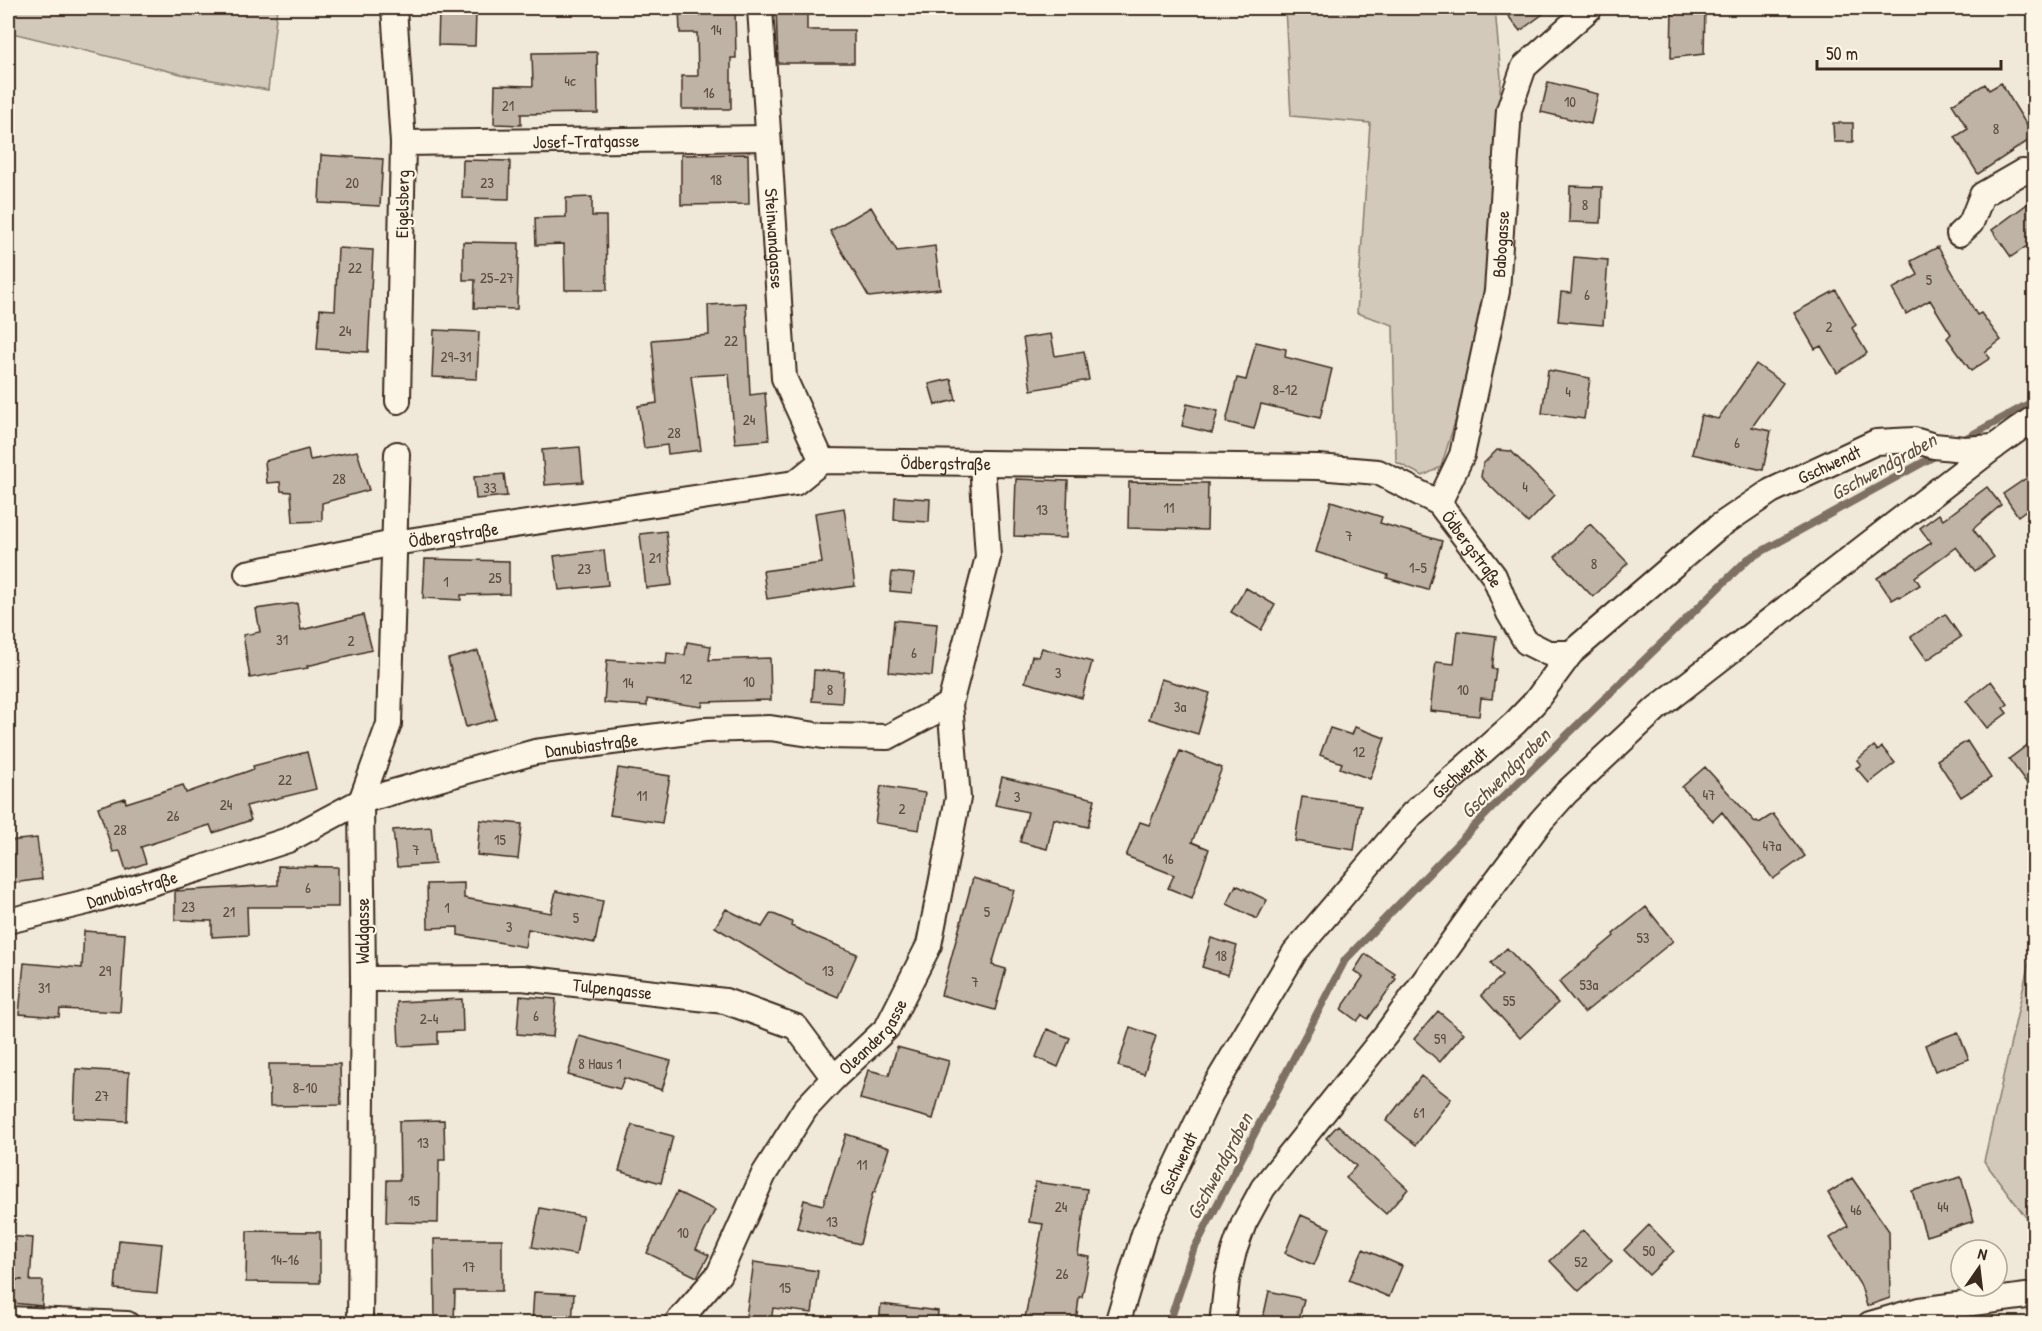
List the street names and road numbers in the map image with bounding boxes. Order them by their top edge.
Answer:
street label: Josef-Tratgasse [533,127,639,154]
street label: Eigelsberg [389,170,415,238]
street label: Steinwandgasse [759,188,791,289]
street label: Babogasse [1485,210,1515,278]
street label: Gschwendt [1793,438,1865,489]
street label: Ödbergstraße [900,449,991,476]
street label: Ödbergstraße [1436,505,1510,591]
street label: Ödbergstraße [407,515,500,553]
street label: Danubiastraße [543,726,639,763]
street label: Gschwendt [1426,740,1493,804]
street label: Danubiastraße [84,864,180,914]
street label: Waldgasse [350,898,375,964]
street label: Tulpengasse [571,971,653,1005]
street label: Oleandergasse [833,994,912,1080]
street label: Gschwendt [1152,1127,1204,1199]

